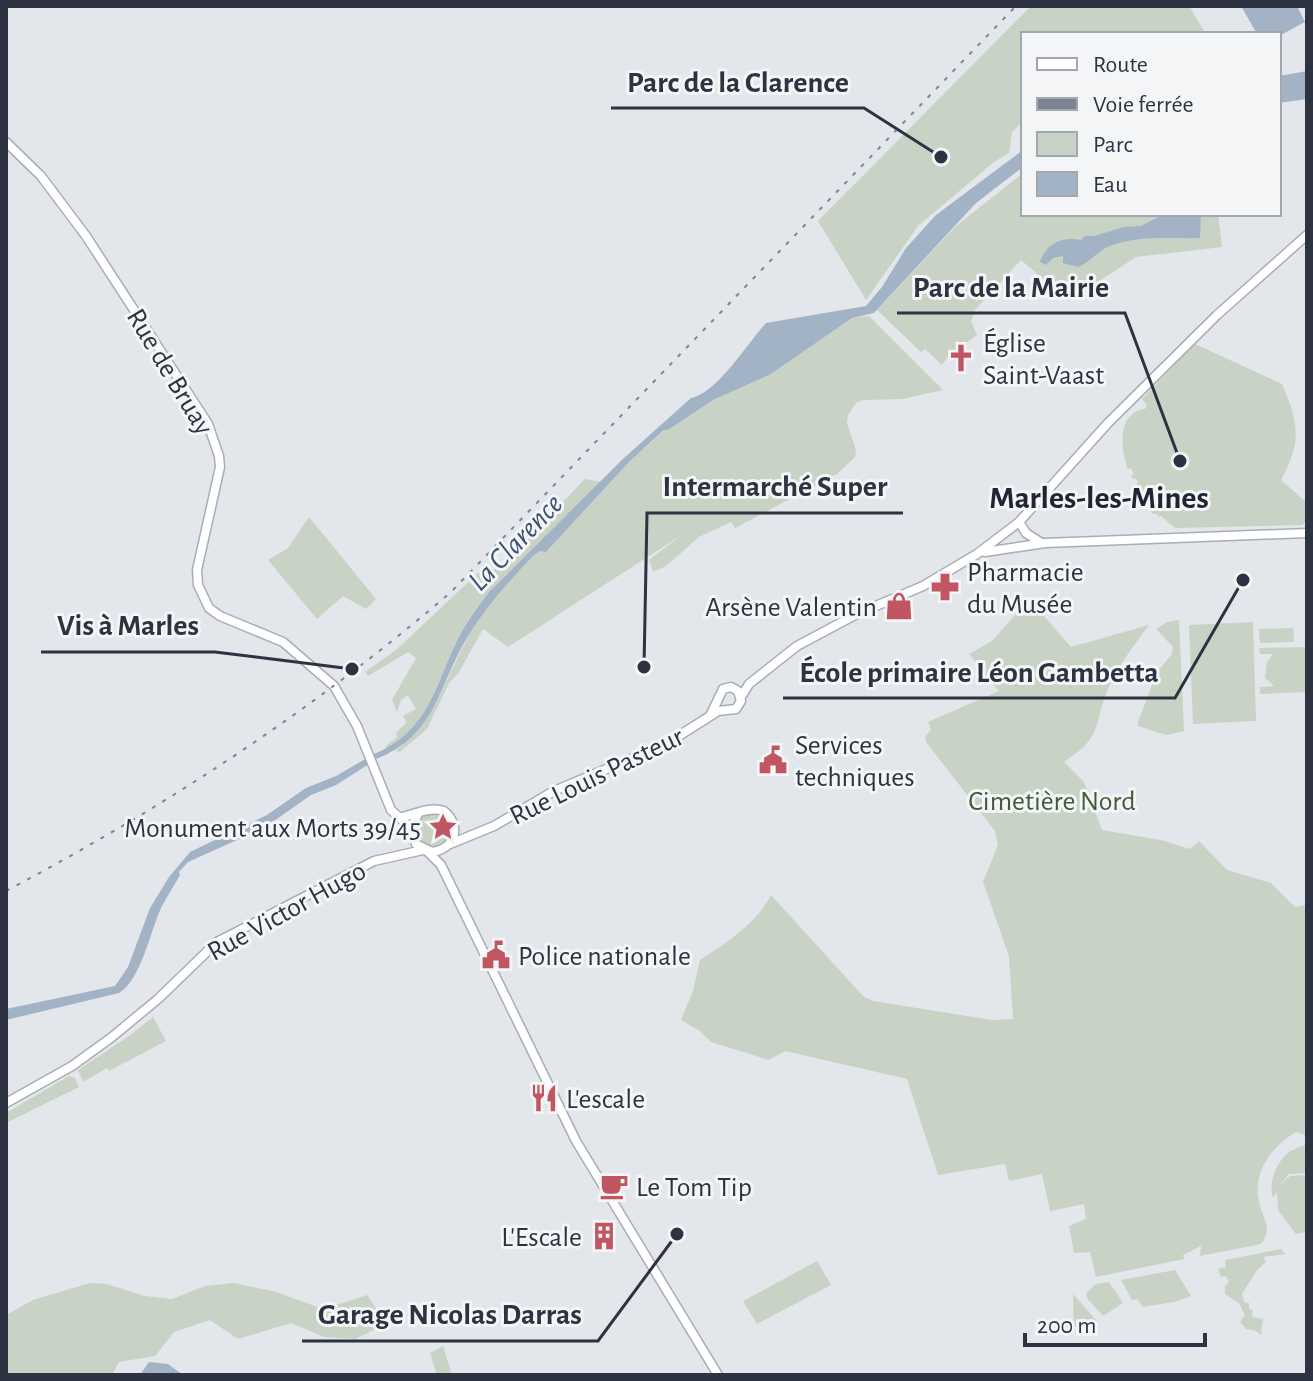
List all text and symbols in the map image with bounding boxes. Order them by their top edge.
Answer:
legend [1021,32,1281,216]
text: Route [1093,53,1148,77]
callout: Parc de la Clarence [611,54,864,108]
text: Parc de la Clarence [627,68,849,98]
text: Voie ferrée [1093,93,1194,117]
text: Parc [1093,133,1133,157]
text: Eau [1093,173,1127,197]
callout: Parc de la Mairie [897,259,1125,313]
text: Parc de la Mairie [913,273,1109,303]
street label: Rue de Bruay [121,304,218,440]
place label: Église Saint-Vaast [983,327,1104,390]
church icon: Église Saint-Vaast [946,343,976,373]
callout: Intermarché Super [647,459,903,513]
text: Intermarché Super [663,472,888,502]
district label: Marles-les-Mines [989,482,1209,514]
water label: La Clarence [463,489,569,597]
place label: Pharmacie du Musée [967,559,1084,619]
pharmacy icon: Pharmacie du Musée [930,572,960,602]
shop icon: Arsène Valentin [884,591,914,621]
place label: Arsène Valentin [705,594,877,622]
callout: Vis à Marles [41,598,215,652]
text: Vis à Marles [57,611,199,641]
callout: École primaire Léon Gambetta [783,644,1175,698]
text: École primaire Léon Gambetta [799,655,1159,688]
street label: Rue Louis Pasteur [506,723,688,831]
place label: Services techniques [795,732,915,792]
public building icon: Services techniques [758,745,788,775]
park label: Cimetière Nord [968,788,1136,816]
place icon: Monument aux Morts 39/45 [428,812,458,842]
place label: Monument aux Morts 39/45 [124,815,421,843]
street label: Rue Victor Hugo [203,857,371,967]
public building icon: Police nationale [481,940,511,970]
place label: Police nationale [518,943,691,971]
restaurant icon: L'escale [529,1083,559,1113]
place label: L'escale [566,1086,645,1114]
cafe icon: Le Tom Tip [599,1171,629,1201]
place label: Le Tom Tip [636,1174,752,1202]
building icon: L'Escale [589,1221,619,1251]
place label: L'Escale [501,1224,582,1252]
callout: Garage Nicolas Darras [302,1287,598,1341]
scale bar [1025,1297,1205,1347]
text: Garage Nicolas Darras [318,1300,582,1330]
text: 200 m [1037,1314,1096,1338]

